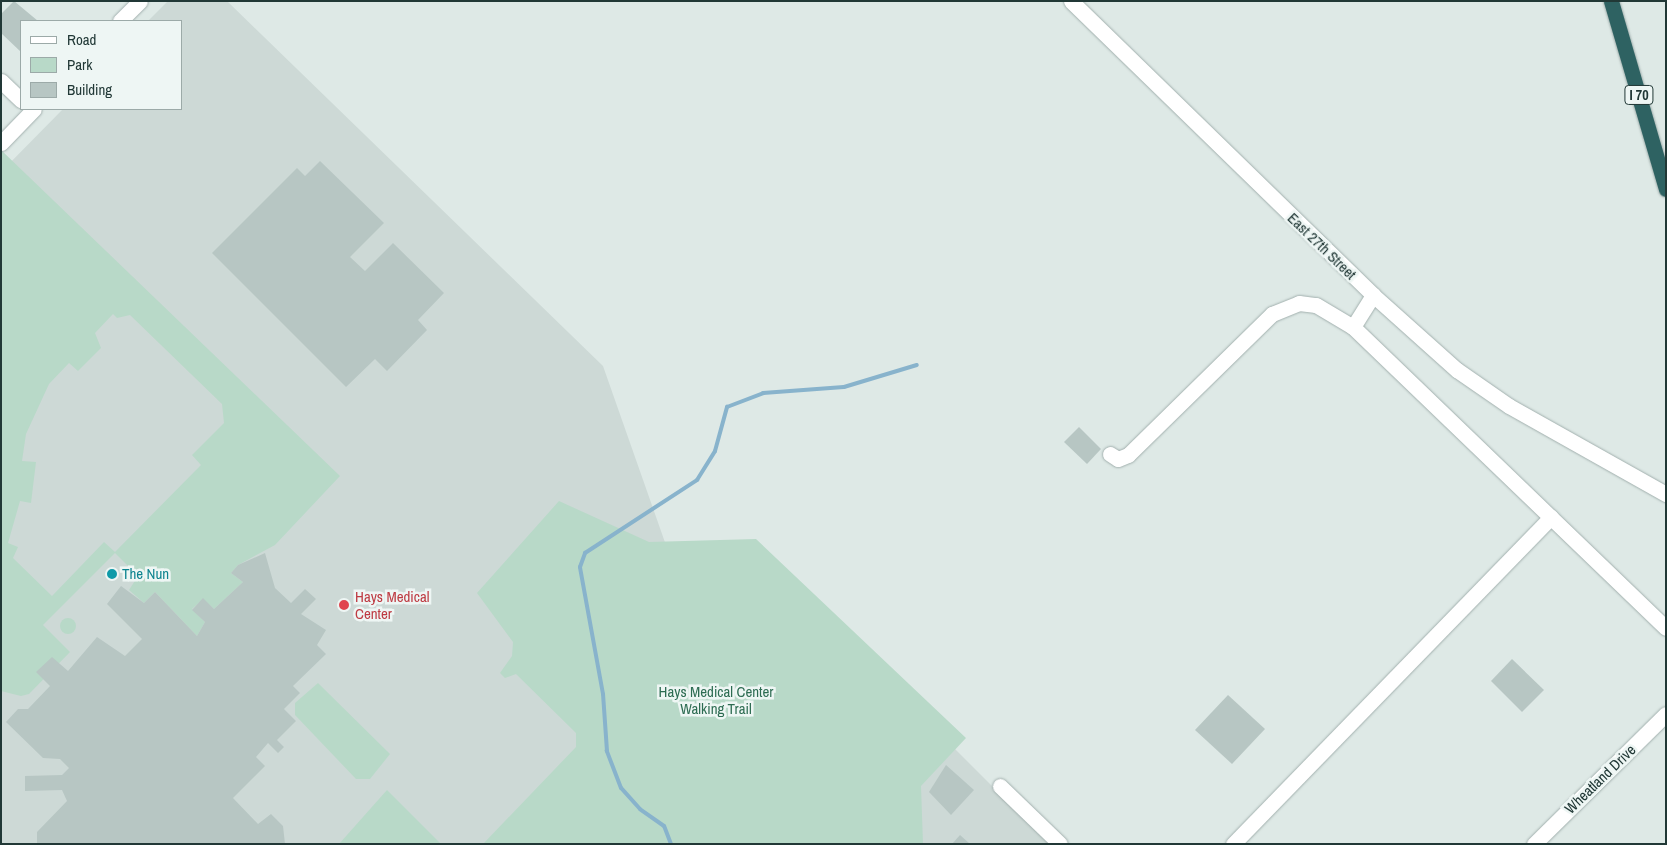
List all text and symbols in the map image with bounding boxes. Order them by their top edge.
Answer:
legend [20,20,182,110]
text: Road [67,29,96,50]
text: Park [67,54,92,75]
text: Building [67,79,112,100]
road number: I 70 [1624,84,1654,106]
street label: East 27th Street [1284,209,1360,283]
place label: The Nun [122,565,169,583]
marker: The Nun [106,568,118,580]
place label: Hays Medical Center [355,587,430,622]
marker: Hays Medical Center [337,598,351,612]
park label: Hays Medical Center Walking Trail [659,682,773,717]
street label: Wheatland Drive [1561,741,1639,817]

